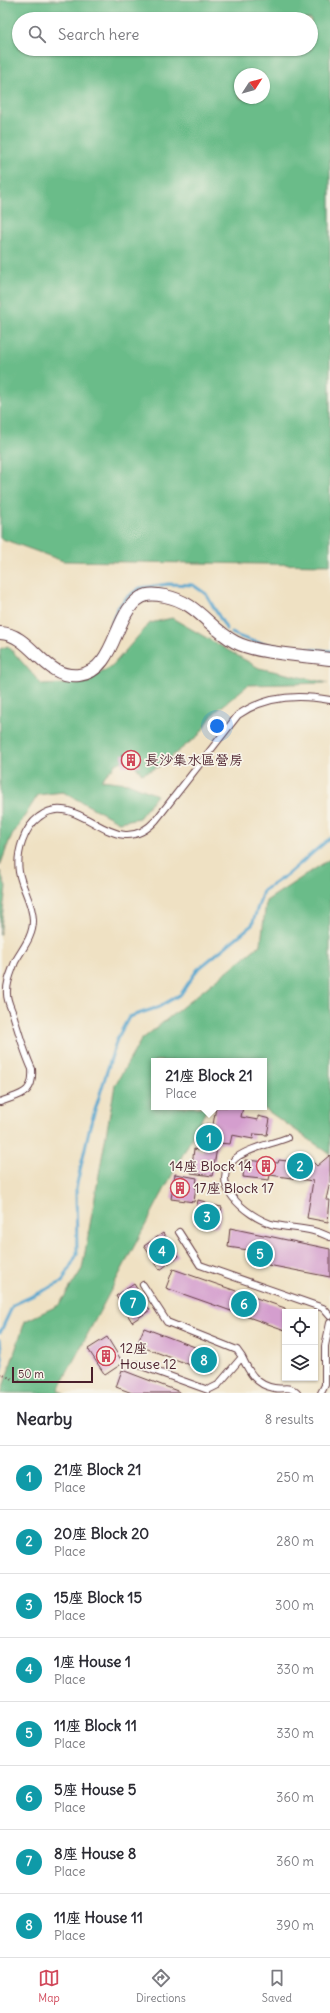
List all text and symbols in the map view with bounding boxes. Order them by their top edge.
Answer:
search box [12,12,318,56]
icon: search [26,23,48,45]
text: Search here [58,25,139,44]
north arrow [234,68,270,104]
your location [207,716,227,736]
building icon: 長沙集水區營房 [120,749,142,771]
place label: 長沙集水區營房 [145,751,243,769]
popup [151,1058,267,1110]
text: 21座 Block 21 [165,1066,253,1085]
text: Place [165,1085,197,1102]
pin: 1 [196,1123,222,1153]
pin: 2 [287,1151,313,1181]
building icon: 14座 Block 14 [255,1155,277,1177]
place label: 14座 Block 14 [170,1157,252,1175]
building icon: 17座 Block 17 [169,1177,191,1199]
place label: 17座 Block 17 [194,1179,274,1197]
pin: 3 [194,1202,220,1232]
pin: 4 [149,1236,175,1266]
pin: 5 [247,1239,273,1269]
pin: 7 [120,1288,146,1318]
pin: 6 [231,1289,257,1319]
map controls [282,1309,318,1381]
button: locate [282,1309,318,1345]
place label: 12座 House 12 [120,1339,177,1373]
building icon: 12座 House 12 [95,1345,117,1367]
pin: 8 [191,1345,217,1375]
button: layers [282,1345,318,1381]
scale bar [12,1365,93,1384]
text: 50 m [18,1367,44,1381]
text: Nearby [16,1408,72,1430]
text: 8 results [265,1411,314,1428]
text: 21座 Block 21 [54,1460,141,1479]
text: 1 [26,1469,32,1486]
text: 250 m [276,1469,314,1486]
text: Place [54,1479,85,1496]
text: 20座 Block 20 [54,1524,149,1543]
text: 2 [25,1533,33,1550]
text: 280 m [276,1533,314,1550]
text: Place [54,1543,85,1560]
text: 15座 Block 15 [54,1588,142,1607]
text: 3 [25,1597,33,1614]
text: 300 m [275,1597,314,1614]
text: Place [54,1607,85,1624]
text: 1座 House 1 [54,1652,131,1671]
text: 4 [25,1661,33,1678]
text: 330 m [276,1661,314,1678]
text: Place [54,1671,85,1688]
text: 11座 Block 11 [54,1716,137,1735]
text: 5 [25,1725,33,1742]
text: 330 m [276,1725,314,1742]
text: Place [54,1735,85,1752]
text: 5座 House 5 [54,1780,136,1799]
text: 6 [25,1789,33,1806]
text: 360 m [276,1789,314,1806]
text: Place [54,1799,85,1816]
text: 8座 House 8 [54,1844,136,1863]
text: 7 [26,1853,32,1870]
text: 360 m [276,1853,314,1870]
text: Place [54,1863,85,1880]
text: 11座 House 11 [54,1908,143,1927]
text: 8 [25,1917,33,1934]
text: 390 m [276,1917,314,1934]
text: Place [54,1927,85,1944]
tab: Map [38,1967,60,2005]
tab: Directions [136,1967,186,2005]
tab: Saved [262,1967,292,2005]

